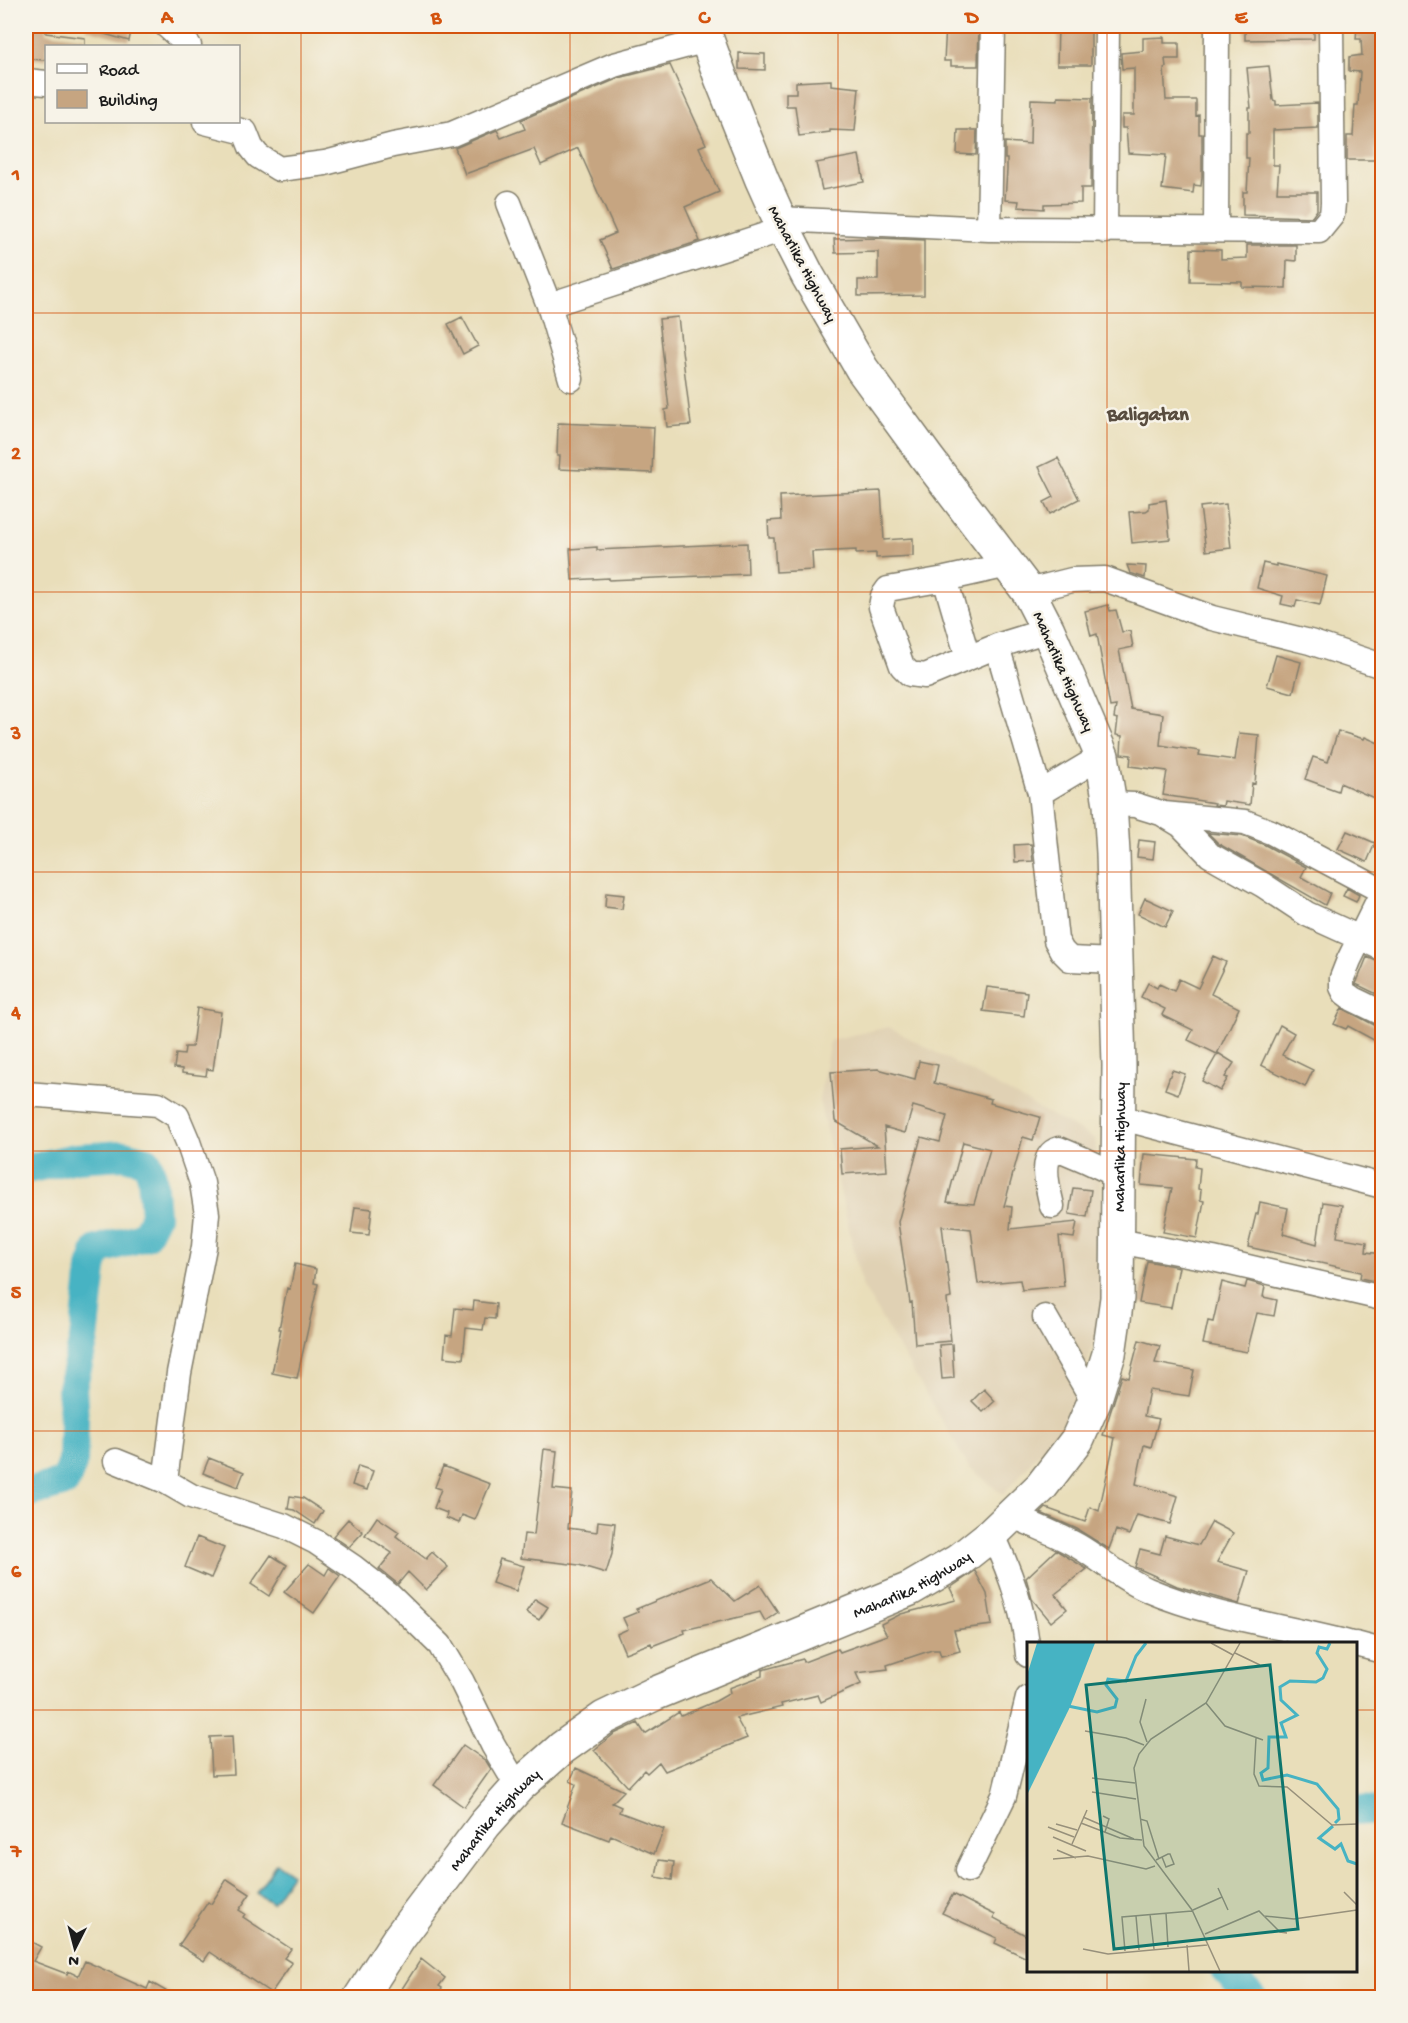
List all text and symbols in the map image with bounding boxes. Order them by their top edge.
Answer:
text: A [160,8,175,31]
text: B [430,8,442,31]
text: C [698,8,712,31]
text: D [963,8,979,31]
text: E [1235,8,1249,31]
legend [45,45,240,123]
text: Road [99,61,140,82]
text: Building [98,91,158,112]
text: 1 [11,165,20,188]
street label: Maharlika Highway [762,203,840,326]
district label: Baligatan [1106,405,1189,428]
text: 2 [11,444,21,467]
street label: Maharlika Highway [1027,609,1097,735]
text: 3 [10,724,21,747]
text: 4 [10,1003,21,1026]
street label: Maharlika Highway [1112,1082,1132,1212]
text: 5 [11,1283,22,1306]
street label: Maharlika Highway [851,1548,976,1624]
text: 6 [11,1562,22,1585]
inset map [1027,1642,1357,1972]
street label: Maharlika Highway [447,1766,545,1876]
text: 7 [10,1842,23,1865]
north arrow [45,1918,105,1978]
text: N [67,1949,80,1969]

